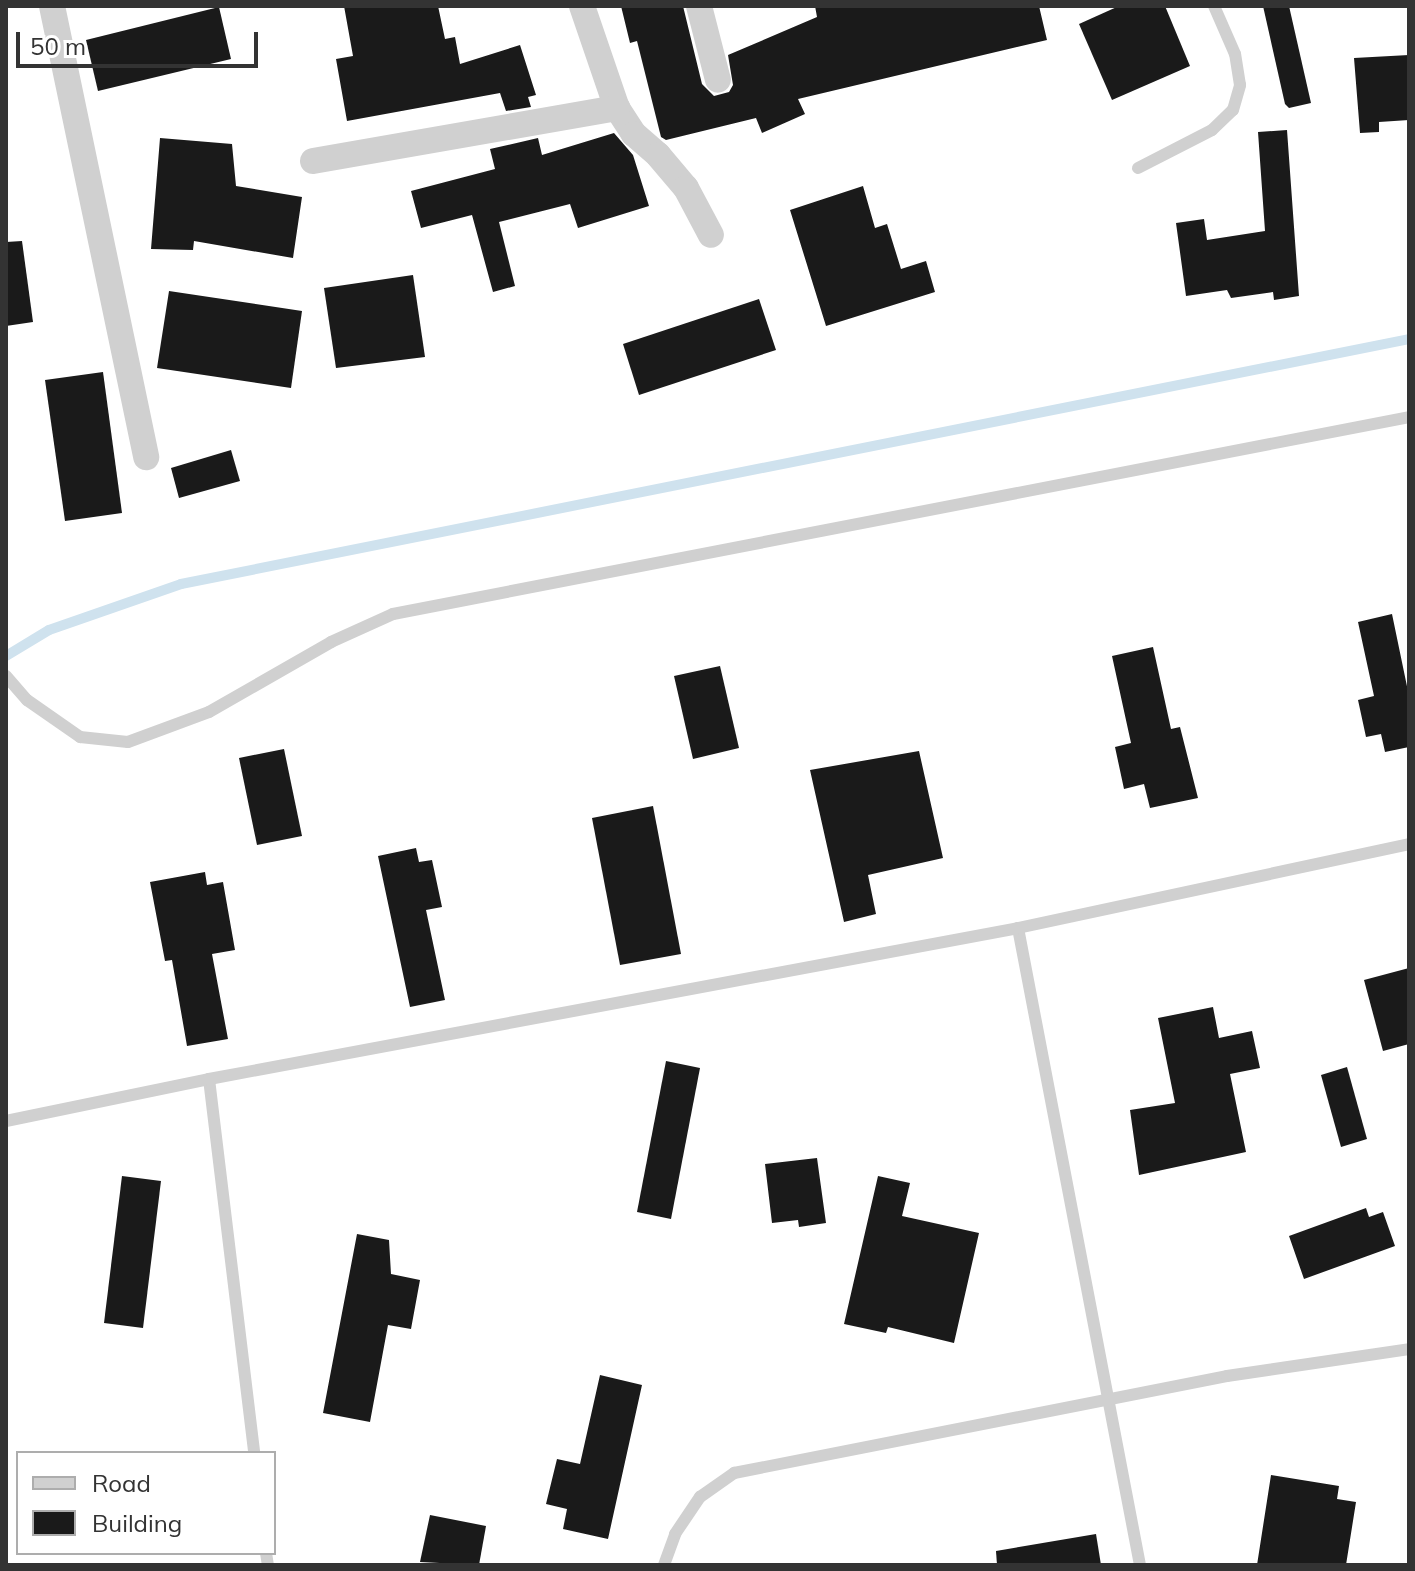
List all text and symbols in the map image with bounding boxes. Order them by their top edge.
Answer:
scale bar [20,16,262,66]
text: 50 m [30,31,86,61]
legend [16,1451,276,1555]
text: Road [92,1468,151,1498]
text: Building [92,1508,182,1538]

